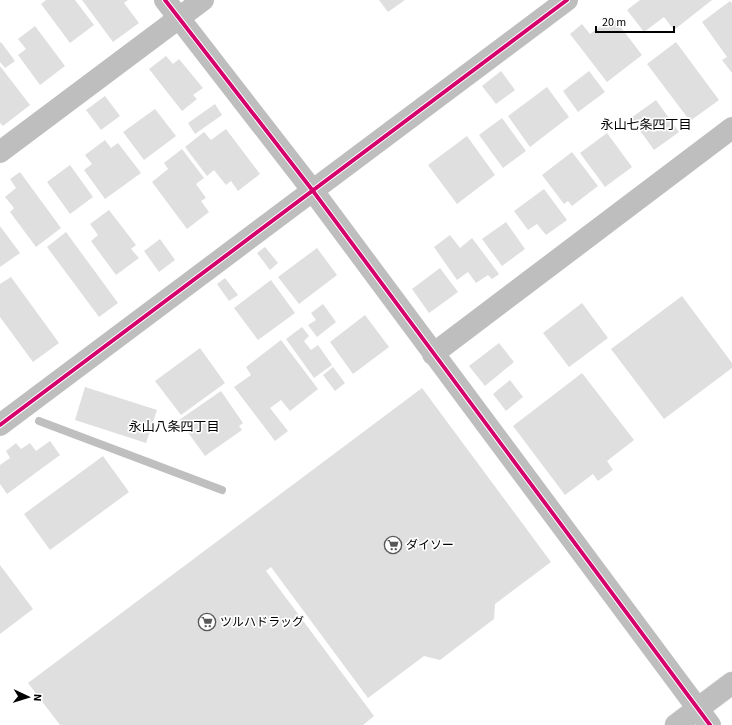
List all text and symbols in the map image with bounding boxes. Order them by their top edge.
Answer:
scale bar [596,8,674,34]
text: 20 m [602,14,626,31]
district label: 永山七条四丁目 [600,116,692,134]
district label: 永山八条四丁目 [128,418,220,436]
supermarket icon: ダイソー [383,535,403,555]
place label: ダイソー [406,537,454,554]
supermarket icon: ツルハドラッグ [197,612,217,632]
place label: ツルハドラッグ [220,614,304,631]
north arrow [8,677,48,717]
text: N [30,693,45,702]

